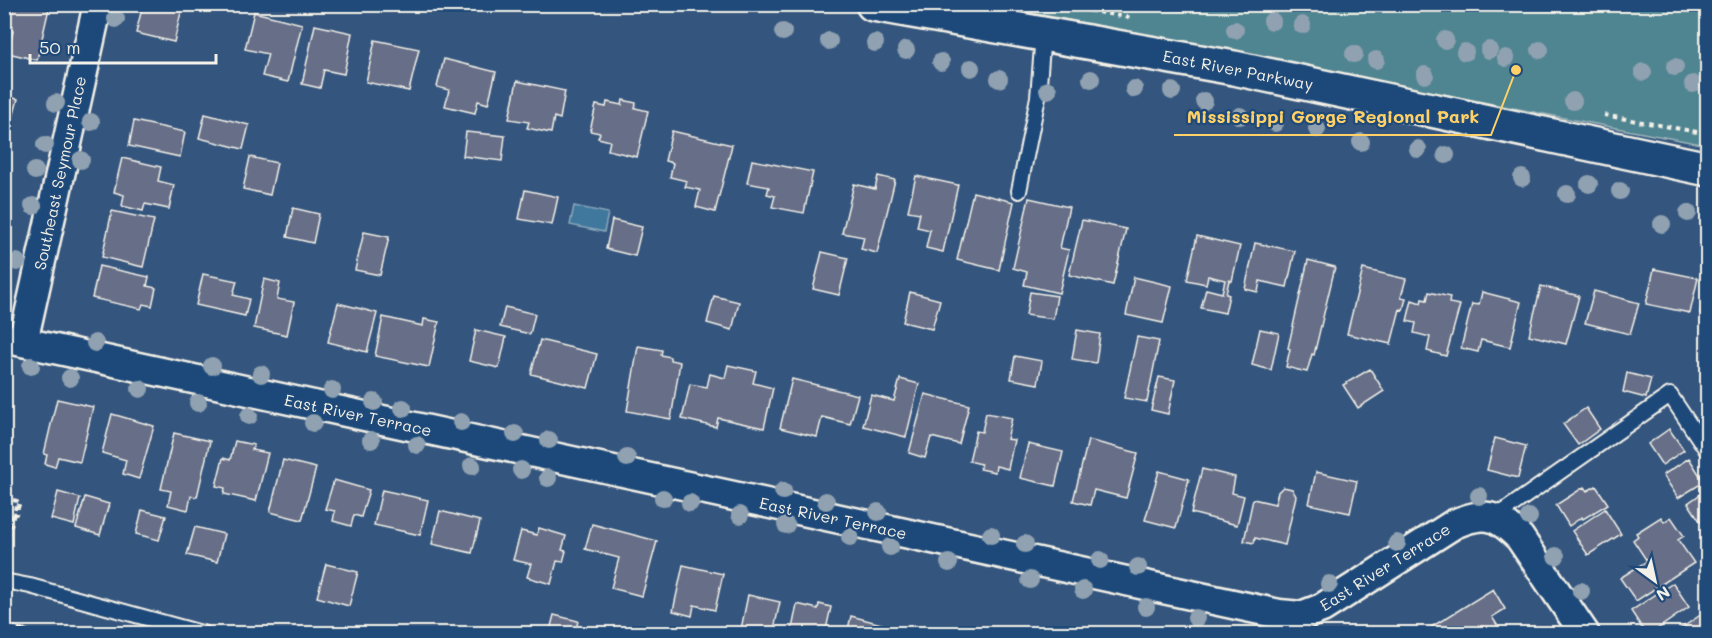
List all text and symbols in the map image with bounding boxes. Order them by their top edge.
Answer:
scale bar [30,27,216,65]
text: 50 m [39,35,81,59]
street label: East River Parkway [1161,45,1315,94]
street label: Southeast Seymour Place [29,74,90,272]
callout: Mississippi Gorge Regional Park [1174,99,1491,135]
text: Mississippi Gorge Regional Park [1187,104,1479,128]
street label: East River Terrace [283,389,434,440]
street label: East River Terrace [758,492,909,543]
street label: East River Terrace [1316,518,1454,615]
north arrow [1625,551,1685,611]
text: N [1653,582,1674,606]

